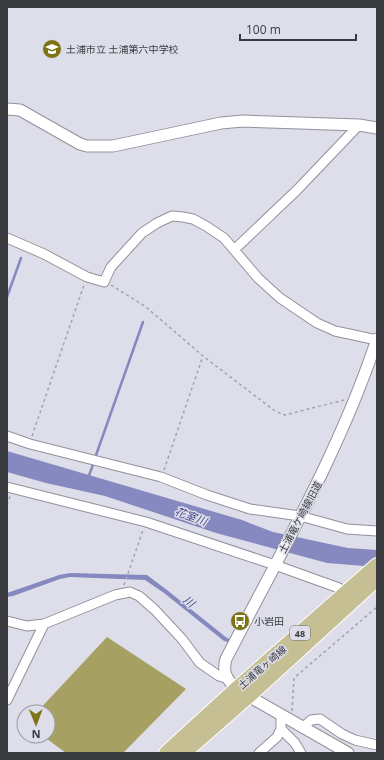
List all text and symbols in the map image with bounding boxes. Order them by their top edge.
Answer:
scale bar [240,16,356,42]
text: 100 m [246,21,281,38]
school or university icon: 土浦市立 土浦第六中学校 [41,38,63,60]
place label: 土浦市立 土浦第六中学校 [66,42,179,56]
street label: 土浦竜ケ崎線旧道 [275,478,325,556]
water label: 花室川 [173,503,210,529]
water label: 川 [180,592,199,611]
bus stop icon: 小岩田 [229,610,251,632]
place label: 小岩田 [254,614,284,628]
road number: 48 [290,626,310,640]
street label: 土浦竜ヶ崎線 [235,642,289,692]
north arrow [16,704,56,744]
text: N [32,727,41,742]

